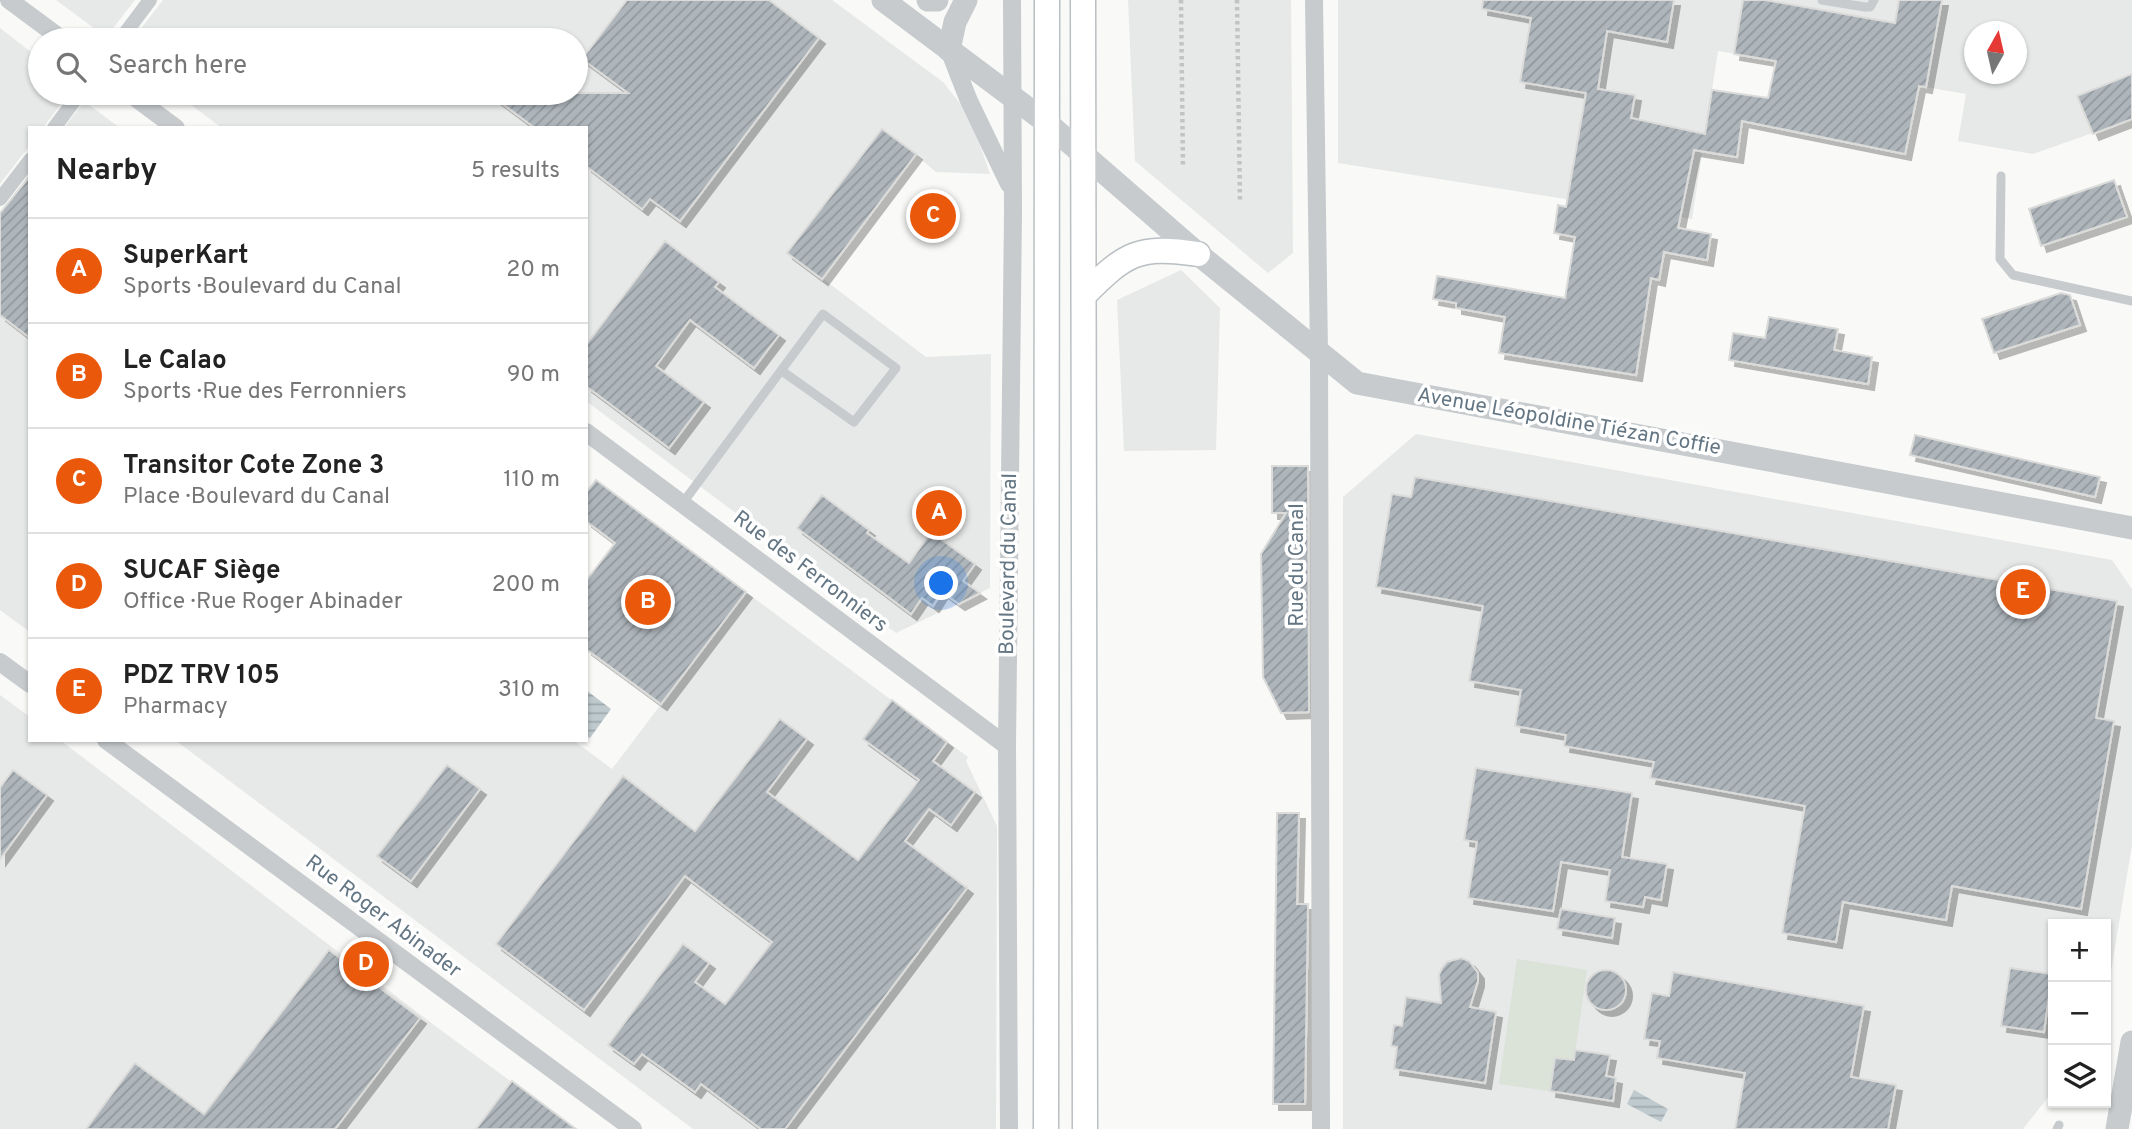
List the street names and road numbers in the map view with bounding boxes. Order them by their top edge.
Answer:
street label: Avenue Léopoldine Tiézan Coffie [1415,382,1723,462]
street label: Boulevard du Canal [994,473,1024,655]
street label: Rue du Canal [1284,503,1311,627]
street label: Rue des Ferronniers [727,505,893,639]
street label: Rue Roger Abinader [300,849,466,985]

